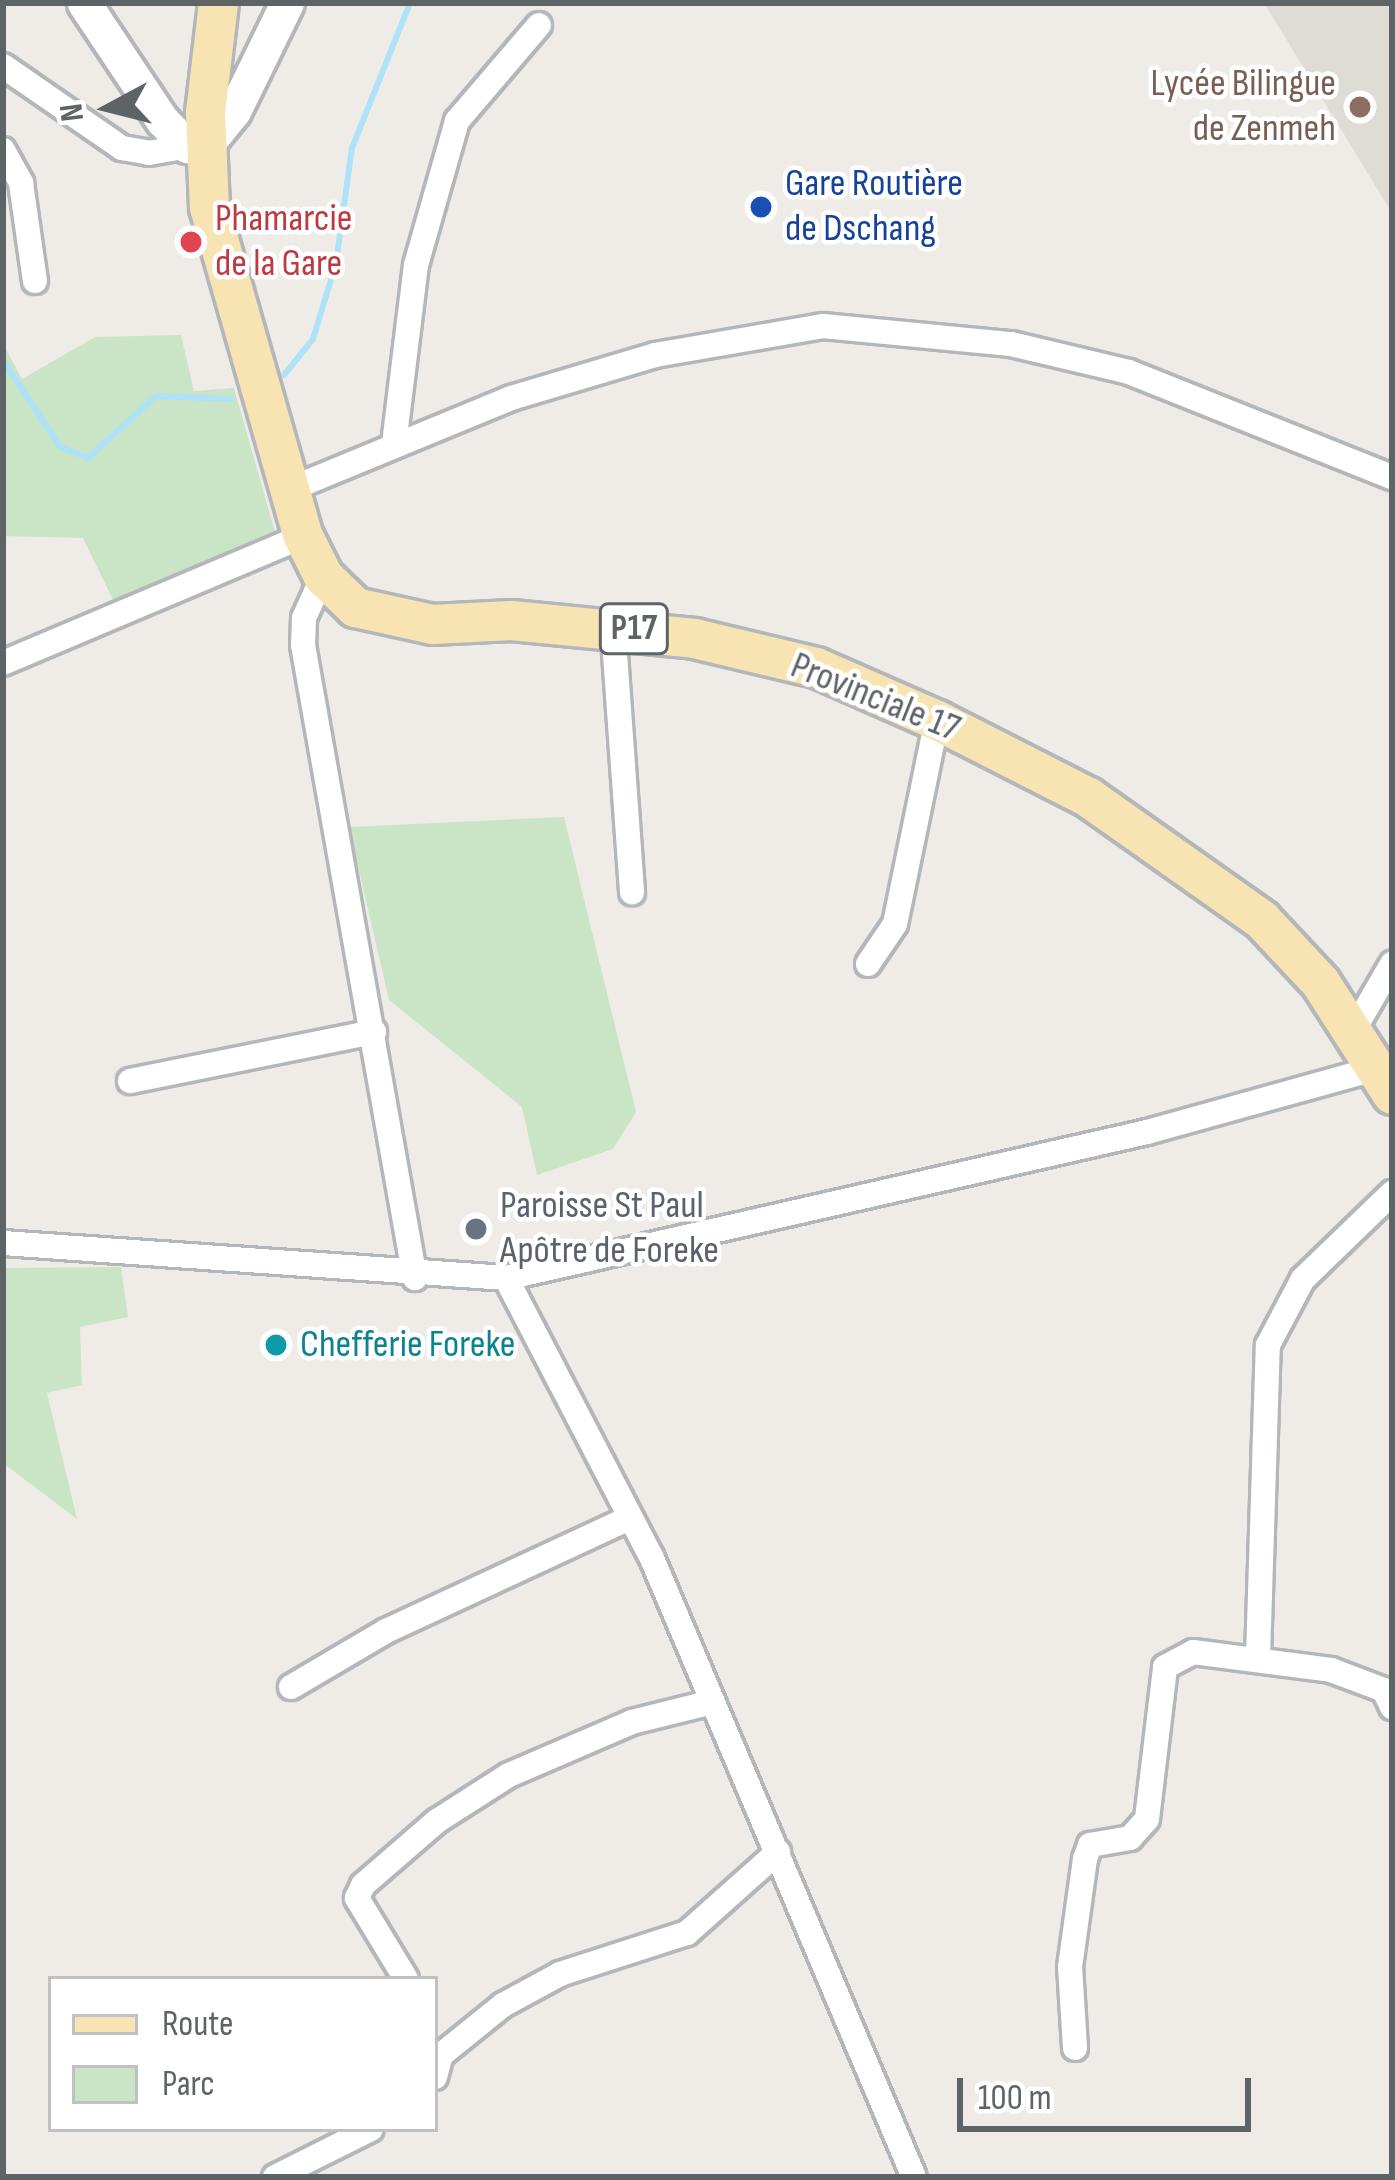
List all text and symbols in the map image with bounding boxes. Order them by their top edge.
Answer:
north arrow [48,48,168,168]
place label: Lycée Bilingue de Zenmeh [1151,62,1336,153]
marker: Lycée Bilingue de Zenmeh [1347,94,1373,120]
text: N [51,101,93,124]
place label: Gare Routière de Dschang [785,162,963,253]
marker: Gare Routière de Dschang [748,194,774,220]
place label: Phamarcie de la Gare [215,197,352,288]
marker: Phamarcie de la Gare [178,229,204,255]
road number: P17 [598,599,670,659]
street label: Provinciale 17 [784,643,966,753]
place label: Paroisse St Paul Apôtre de Foreke [500,1184,719,1275]
marker: Paroisse St Paul Apôtre de Foreke [463,1216,489,1242]
place label: Chefferie Foreke [300,1322,515,1368]
marker: Chefferie Foreke [263,1332,289,1358]
legend [48,1976,438,2132]
text: Route [162,2003,233,2046]
scale bar [963,2054,1257,2128]
text: Parc [162,2063,215,2106]
text: 100 m [978,2077,1052,2120]

